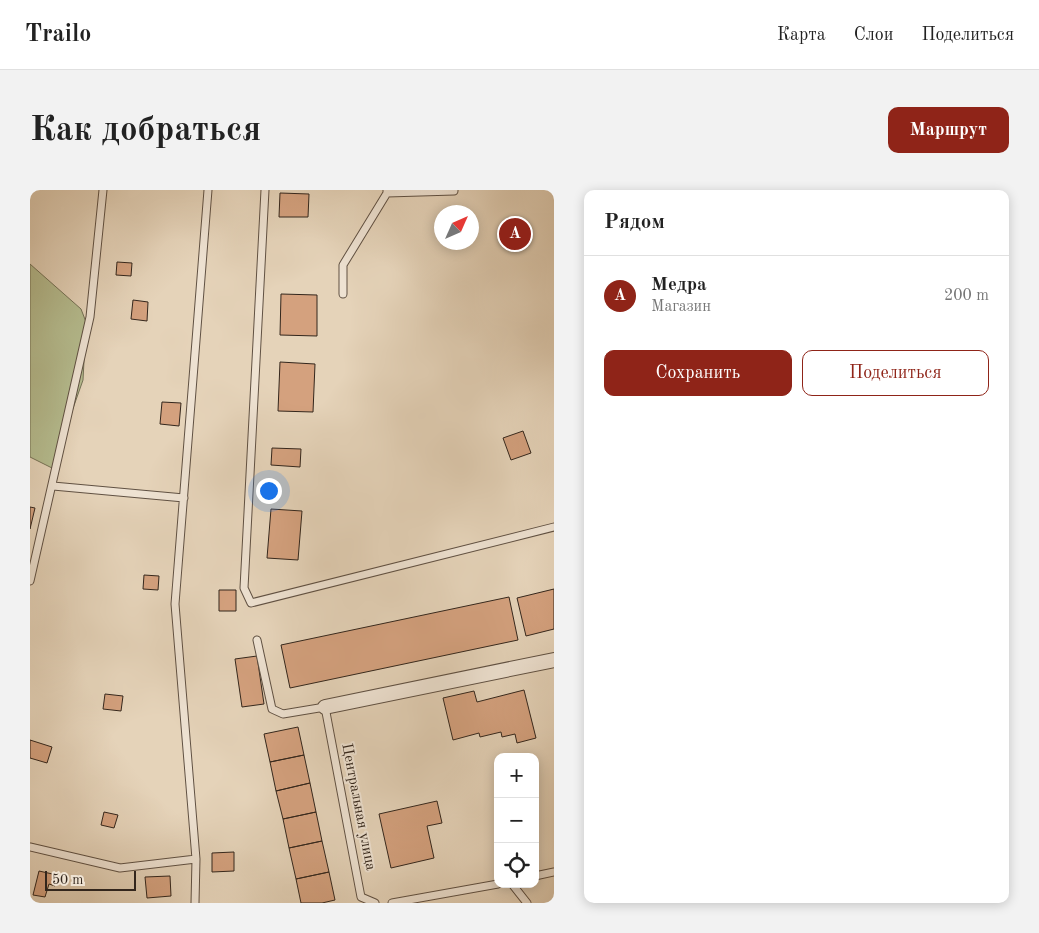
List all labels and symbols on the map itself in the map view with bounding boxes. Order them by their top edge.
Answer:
north arrow [434,205,479,250]
pin: A [499,215,531,253]
your location [256,478,282,504]
street label: Центральная улица [338,742,378,872]
scale bar [45,868,136,891]

